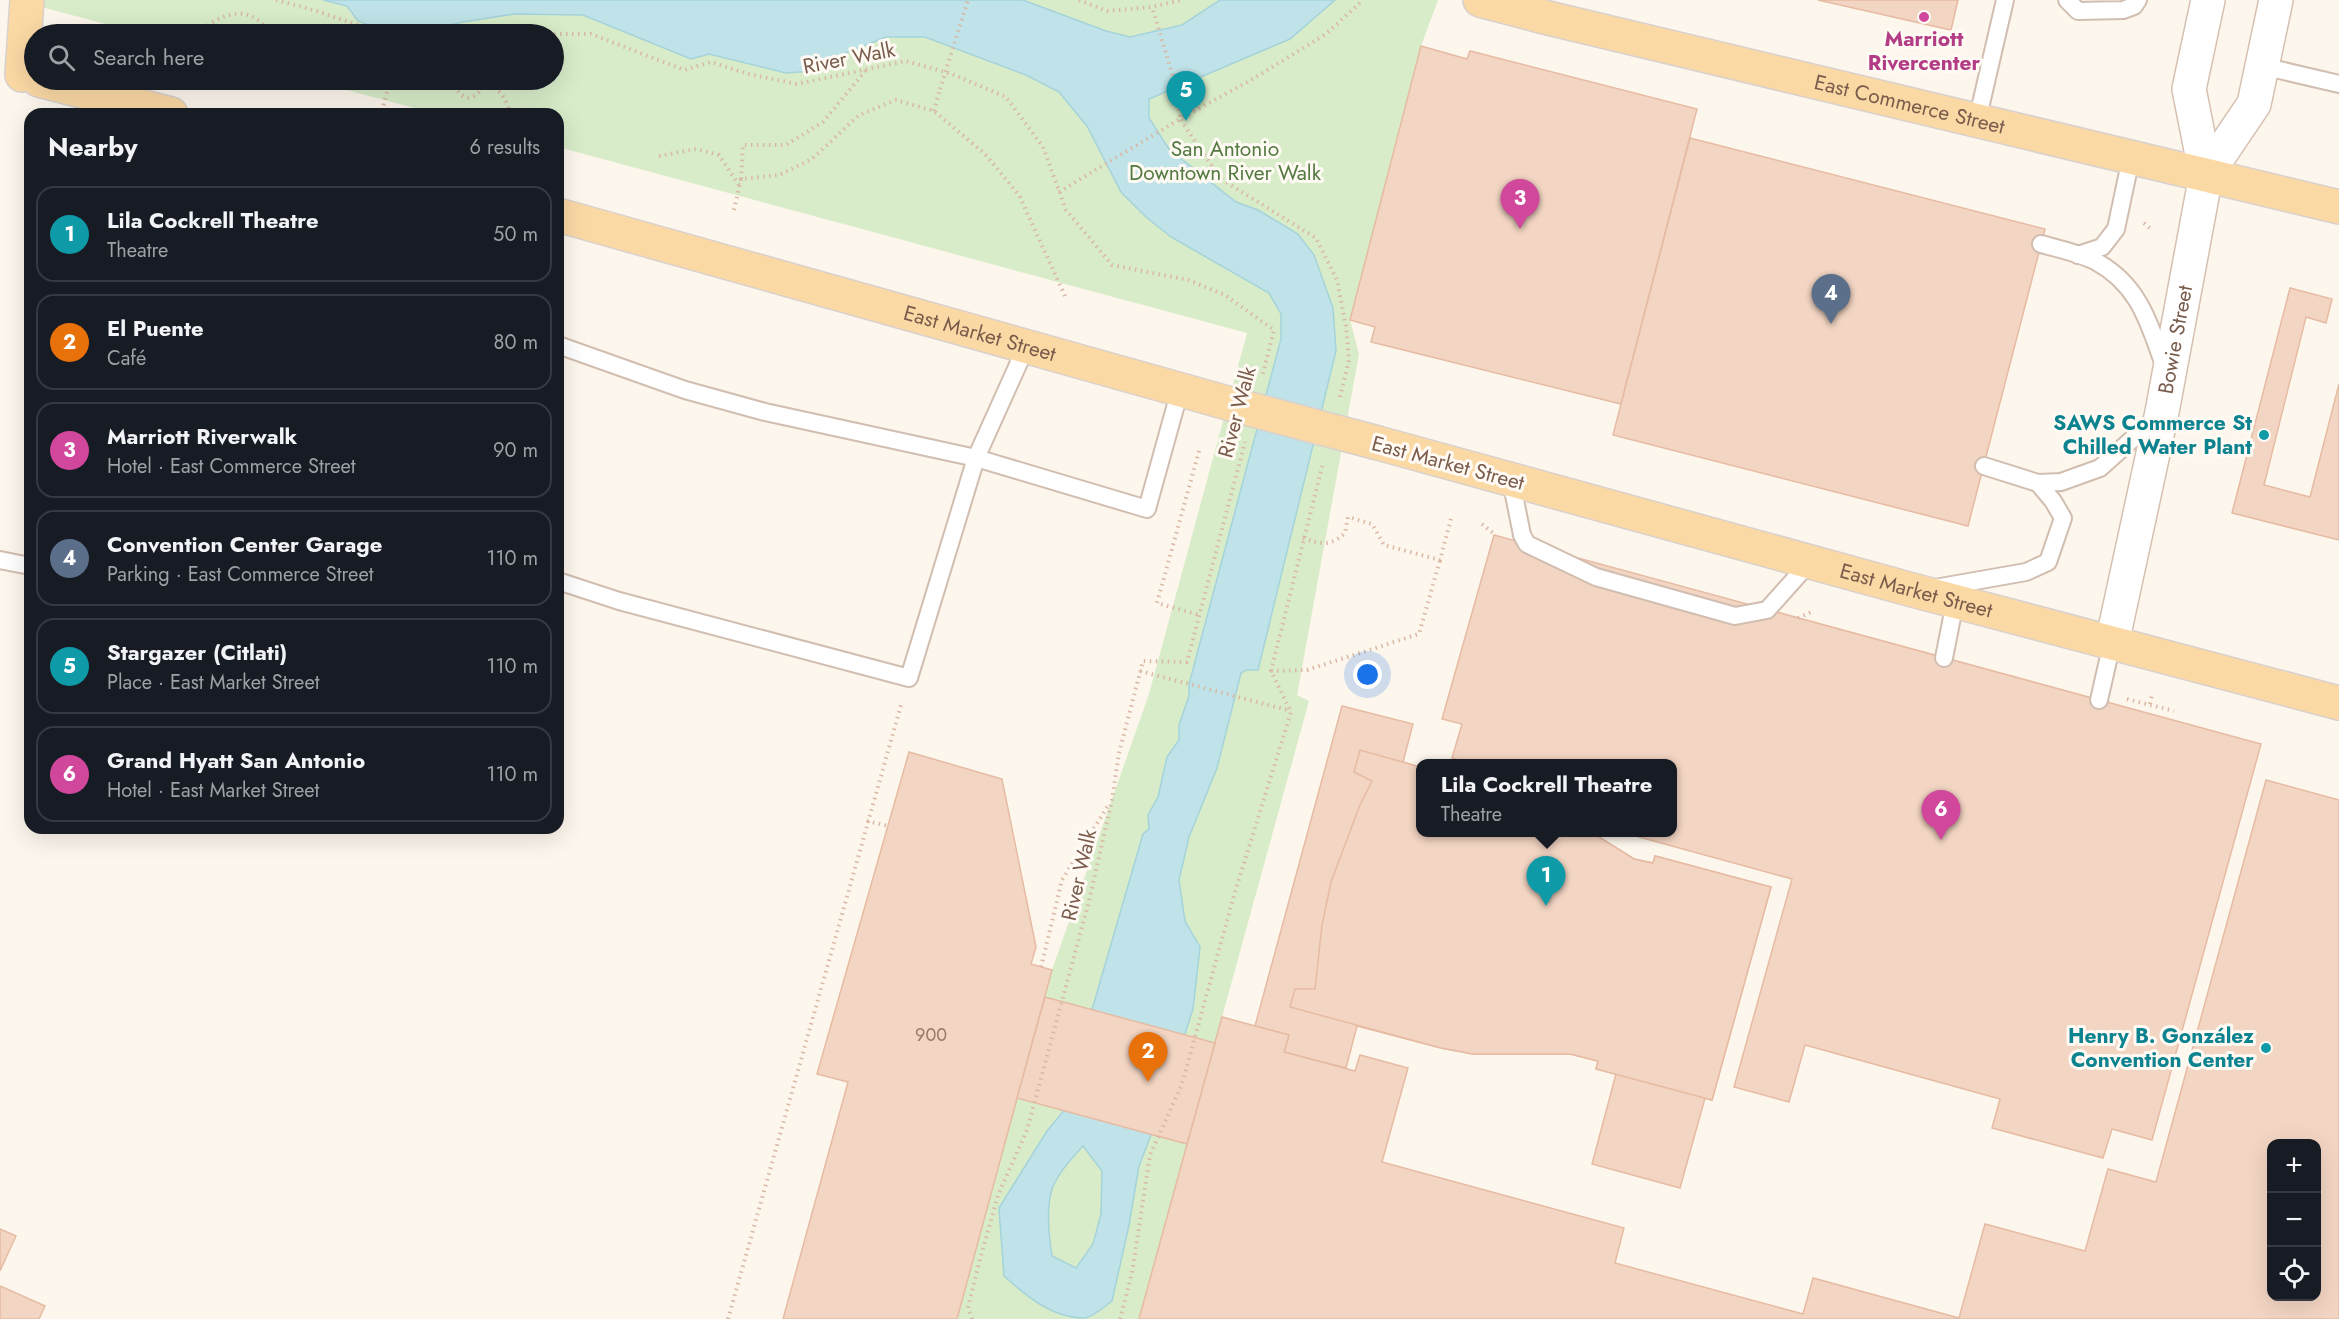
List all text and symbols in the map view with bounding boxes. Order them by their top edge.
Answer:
marker: Marriott Rivercenter [1917,10,1931,24]
search box [24,24,564,90]
place label: Marriott Rivercenter [1868,24,1981,78]
street label: River Walk [800,34,898,82]
icon: search [45,41,78,74]
text: Search here [93,41,204,73]
street label: East Commerce Street [1811,67,2008,142]
pin: 5 [1166,72,1206,121]
text: Nearby [48,128,137,166]
text: 6 results [470,133,540,162]
park label: San Antonio Downtown River Walk [1129,134,1322,188]
pin: 3 [1500,180,1540,229]
text: Lila Cockrell Theatre [107,204,319,236]
text: 1 [64,220,75,249]
text: 50 m [493,220,538,249]
text: Theatre [107,236,168,265]
pin: 4 [1812,274,1850,324]
street label: Bowie Street [2151,283,2200,396]
street label: East Market Street [900,298,1059,369]
text: El Puente [107,312,204,344]
text: 2 [63,328,76,357]
text: 80 m [493,328,538,357]
text: Café [107,344,146,373]
street label: River Walk [1210,362,1264,461]
place label: SAWS Commerce St Chilled Water Plant [2053,408,2252,462]
text: Marriott Riverwalk [107,420,297,452]
street label: East Market Street [1368,428,1528,498]
marker: SAWS Commerce St Chilled Water Plant [2257,428,2271,442]
text: 3 [63,436,76,465]
text: 90 m [493,436,538,465]
text: Hotel · East Commerce Street [107,452,356,481]
text: Convention Center Garage [107,528,382,560]
text: 4 [63,544,76,573]
text: 110 m [486,544,538,573]
street label: East Market Street [1836,556,1996,626]
text: Parking · East Commerce Street [107,560,373,589]
text: Stargazer (Citlati) [107,636,287,668]
text: 5 [63,652,76,681]
text: 110 m [486,652,538,681]
your location [1353,660,1382,689]
text: Place · East Market Street [107,668,320,697]
text: Grand Hyatt San Antonio [107,744,365,776]
popup [1416,759,1677,837]
text: 6 [63,760,76,789]
text: 110 m [486,760,538,789]
text: Lila Cockrell Theatre [1441,768,1652,800]
text: Hotel · East Market Street [107,776,319,805]
pin: 6 [1922,790,1960,840]
text: Theatre [1441,800,1502,829]
street label: River Walk [1054,825,1104,924]
pin: 1 [1526,856,1566,906]
place label: Henry B. González Convention Center [2068,1021,2254,1075]
house number: 900 [915,1022,947,1048]
pin: 2 [1128,1032,1168,1082]
marker: Henry B. González Convention Center [2259,1041,2273,1055]
map controls [2267,1139,2321,1301]
button: + [2267,1139,2321,1193]
button: − [2267,1193,2321,1247]
button: locate [2267,1247,2321,1301]

